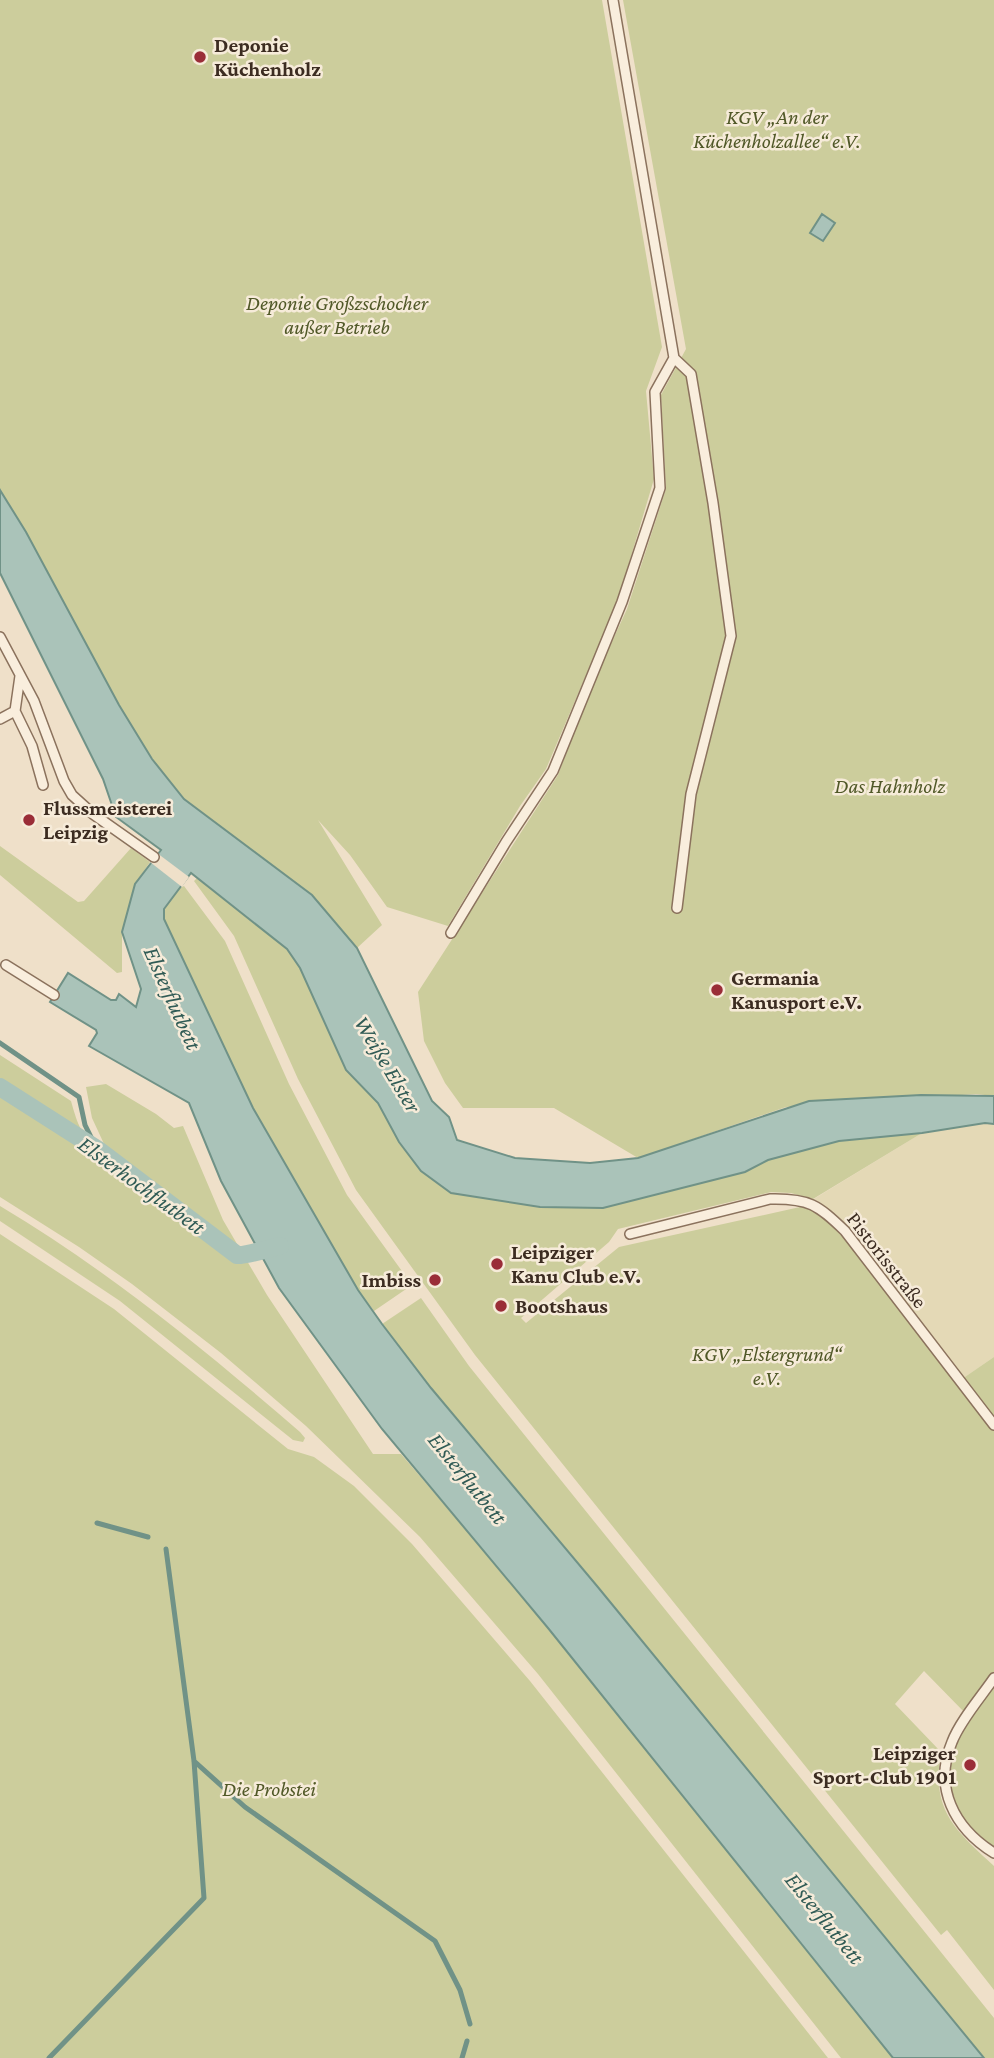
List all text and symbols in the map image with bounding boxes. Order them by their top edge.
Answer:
place label: Deponie Küchenholz [214,33,321,81]
marker: Deponie Küchenholz [192,49,208,65]
park label: KGV „An der Küchenholzallee“ e.V. [693,105,861,153]
park label: Deponie Großzschocher außer Betrieb [246,291,429,339]
park label: Das Hahnholz [835,774,946,798]
place label: Flussmeisterei Leipzig [43,796,172,844]
marker: Flussmeisterei Leipzig [21,812,37,828]
water label: Elsterflutbett [139,942,208,1055]
place label: Germania Kanusport e.V. [731,966,862,1014]
marker: Germania Kanusport e.V. [709,982,725,998]
water label: Weiße Elster [349,1011,427,1118]
water label: Elsterhochflutbett [74,1130,211,1240]
street label: Pistorisstraße [842,1207,932,1313]
place label: Leipziger Kanu Club e.V. [511,1240,641,1288]
marker: Leipziger Kanu Club e.V. [489,1256,505,1272]
place label: Imbiss [362,1268,421,1292]
marker: Imbiss [427,1272,443,1288]
place label: Bootshaus [515,1294,608,1318]
marker: Bootshaus [493,1298,509,1314]
park label: KGV „Elstergrund“ e.V. [692,1342,843,1390]
water label: Elsterflutbett [423,1427,514,1530]
place label: Leipziger Sport-Club 1901 [813,1741,957,1789]
marker: Leipziger Sport-Club 1901 [962,1757,978,1773]
park label: Die Probstei [222,1777,316,1801]
water label: Elsterflutbett [780,1867,871,1970]

